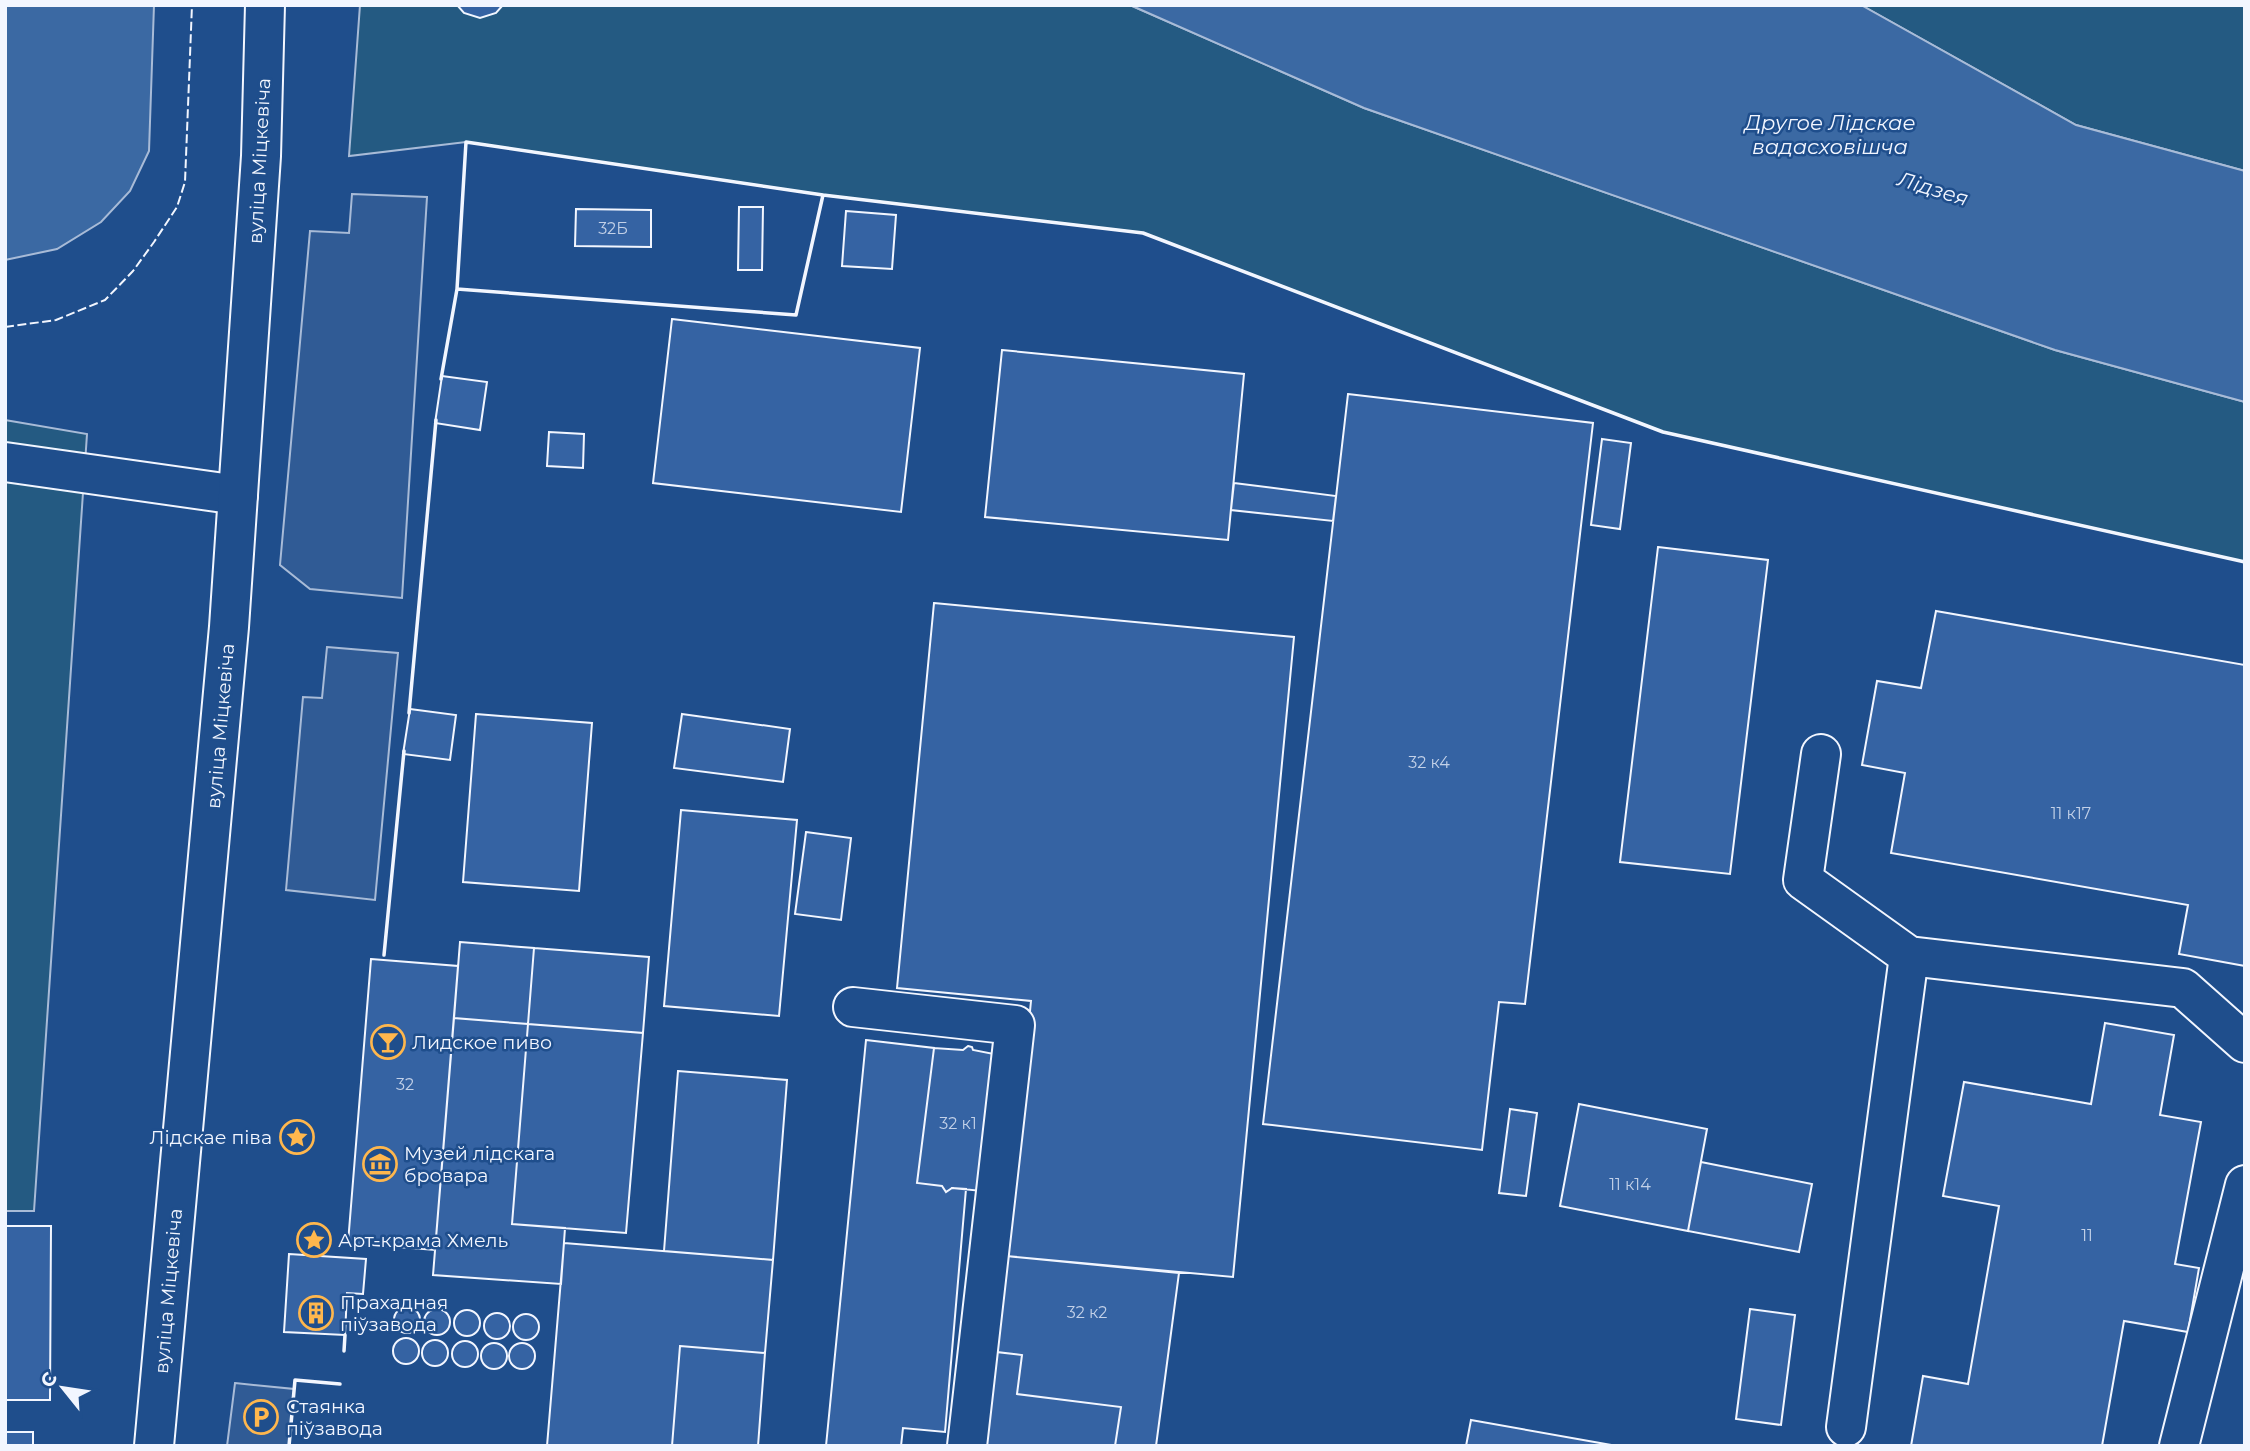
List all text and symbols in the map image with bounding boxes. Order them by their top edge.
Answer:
street label: вуліца Міцкевіча [244,77,275,245]
water label: Другое Лідскае вадасховішча [1742,110,1916,159]
water label: Лідзея [1894,166,1971,211]
house number: 32Б [598,219,628,238]
street label: вуліца Міцкевіча [202,642,239,810]
house number: 32 к4 [1408,753,1450,772]
house number: 11 к17 [2051,804,2091,823]
bar icon: Лидское пиво [369,1023,407,1061]
place label: Лидское пиво [412,1031,552,1054]
house number: 32 [396,1075,414,1094]
house number: 32 к1 [939,1114,977,1133]
place icon: Лідскае піва [278,1118,316,1156]
place label: Лідскае піва [150,1126,272,1149]
place label: Музей лідскага бровара [404,1142,555,1187]
museum icon: Музей лідскага бровара [361,1145,399,1183]
house number: 11 к14 [1609,1175,1651,1194]
street label: вуліца Міцкевіча [150,1207,187,1375]
place icon: Арт-крама Хмель [295,1221,333,1259]
house number: 11 [2081,1226,2093,1245]
place label: Арт-крама Хмель [338,1229,508,1252]
place label: Прахадная піўзавода [340,1291,448,1336]
building icon: Прахадная піўзавода [297,1294,335,1332]
house number: 32 к2 [1067,1303,1107,1322]
north arrow [28,1353,98,1423]
text: С [35,1368,62,1391]
place label: Стаянка піўзавода [286,1395,383,1440]
parking icon: Стаянка піўзавода [242,1398,280,1436]

